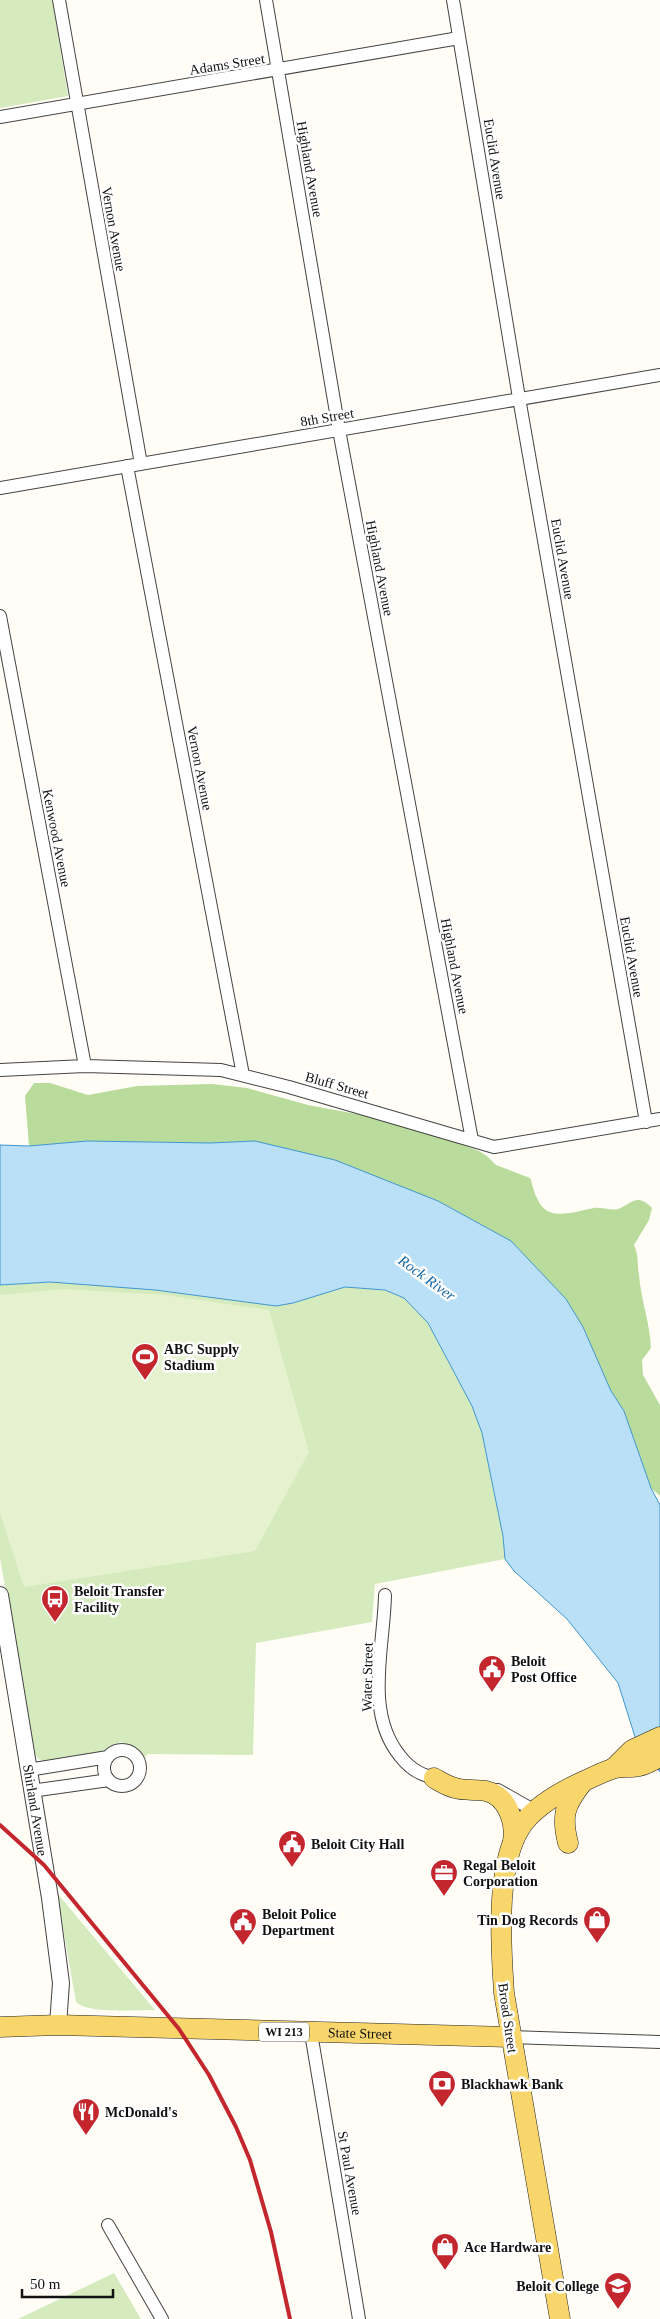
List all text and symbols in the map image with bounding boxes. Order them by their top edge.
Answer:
street label: Adams Street [188,51,266,78]
street label: Euclid Avenue [481,118,508,201]
street label: Highland Avenue [294,120,325,218]
street label: Vernon Avenue [99,186,128,273]
street label: 8th Street [299,405,355,430]
street label: Euclid Avenue [548,518,577,601]
street label: Highland Avenue [363,519,396,617]
street label: Vernon Avenue [184,725,215,812]
street label: Kenwood Avenue [40,788,73,888]
street label: Euclid Avenue [617,916,646,999]
street label: Highland Avenue [438,917,471,1015]
street label: Bluff Street [303,1069,370,1102]
water label: Rock River [395,1251,459,1304]
sports icon: ABC Supply Stadium [130,1342,160,1381]
place label: ABC Supply Stadium [164,1342,239,1373]
bus stop icon: Beloit Transfer Facility [40,1584,70,1623]
place label: Beloit Transfer Facility [74,1584,164,1615]
street label: Water Street [359,1642,376,1712]
public building icon: Beloit Post Office [477,1654,507,1693]
place label: Beloit Post Office [511,1654,577,1685]
street label: Shirland Avenue [20,1763,50,1857]
public building icon: Beloit City Hall [277,1829,307,1868]
place label: Beloit City Hall [311,1837,404,1852]
office icon: Regal Beloit Corporation [429,1858,459,1897]
place label: Regal Beloit Corporation [463,1858,538,1889]
shop icon: Tin Dog Records [582,1905,612,1944]
public building icon: Beloit Police Department [228,1907,258,1946]
place label: Beloit Police Department [262,1907,336,1938]
place label: Tin Dog Records [477,1913,579,1928]
street label: Broad Street [495,1982,520,2054]
road number: WI 213 [259,2022,309,2041]
street label: State Street [328,2025,392,2042]
bank icon: Blackhawk Bank [427,2069,457,2108]
place label: Blackhawk Bank [461,2077,564,2092]
restaurant icon: McDonald's [71,2097,101,2136]
place label: McDonald's [105,2105,178,2120]
street label: St Paul Avenue [335,2130,364,2216]
shop icon: Ace Hardware [430,2232,460,2271]
place label: Ace Hardware [464,2240,551,2255]
scale bar [22,2266,114,2298]
school or university icon: Beloit College [603,2271,633,2310]
text: 50 m [30,2276,61,2292]
place label: Beloit College [516,2279,599,2294]

